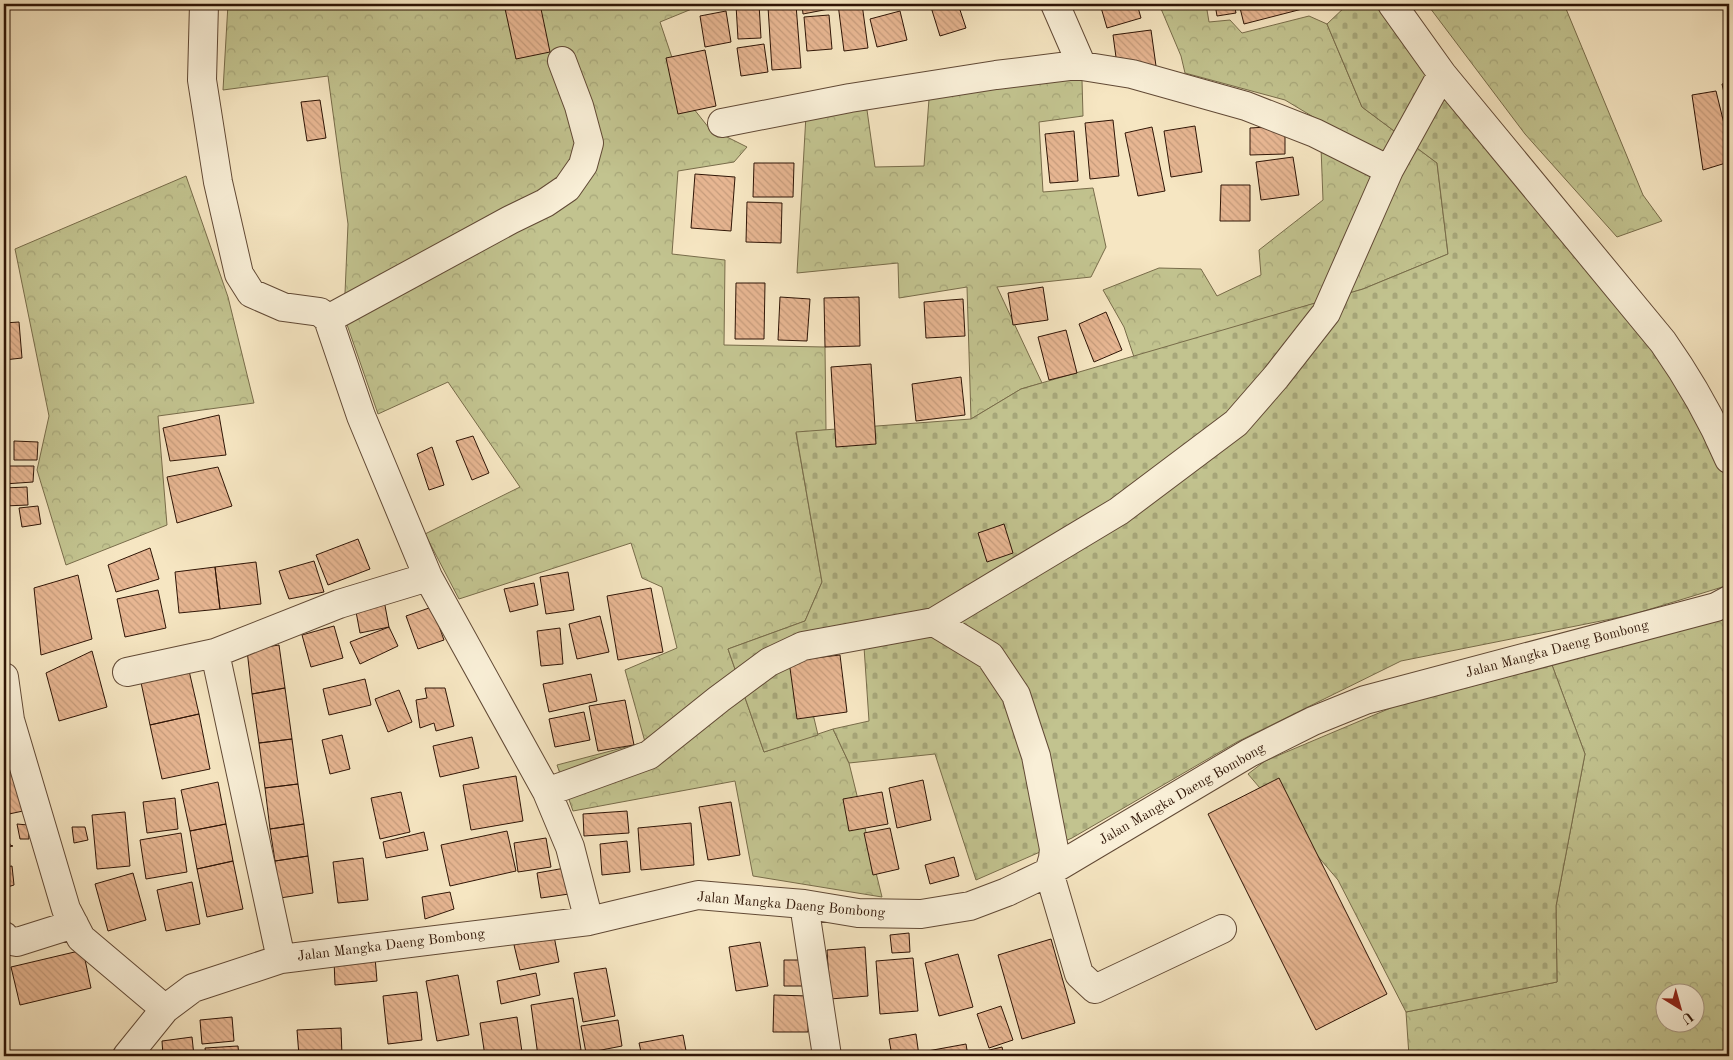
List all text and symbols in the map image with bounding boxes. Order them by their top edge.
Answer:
street label: Jalan Mangka Daeng Bombong [1464,618,1650,680]
street label: Jalan Mangka Daeng Bombong [1097,741,1268,847]
street label: Jalan Mangka Daeng Bombong [696,890,886,920]
street label: Jalan Mangka Daeng Bombong [296,926,486,963]
north arrow [1656,982,1706,1032]
text: U [1679,1009,1696,1027]

